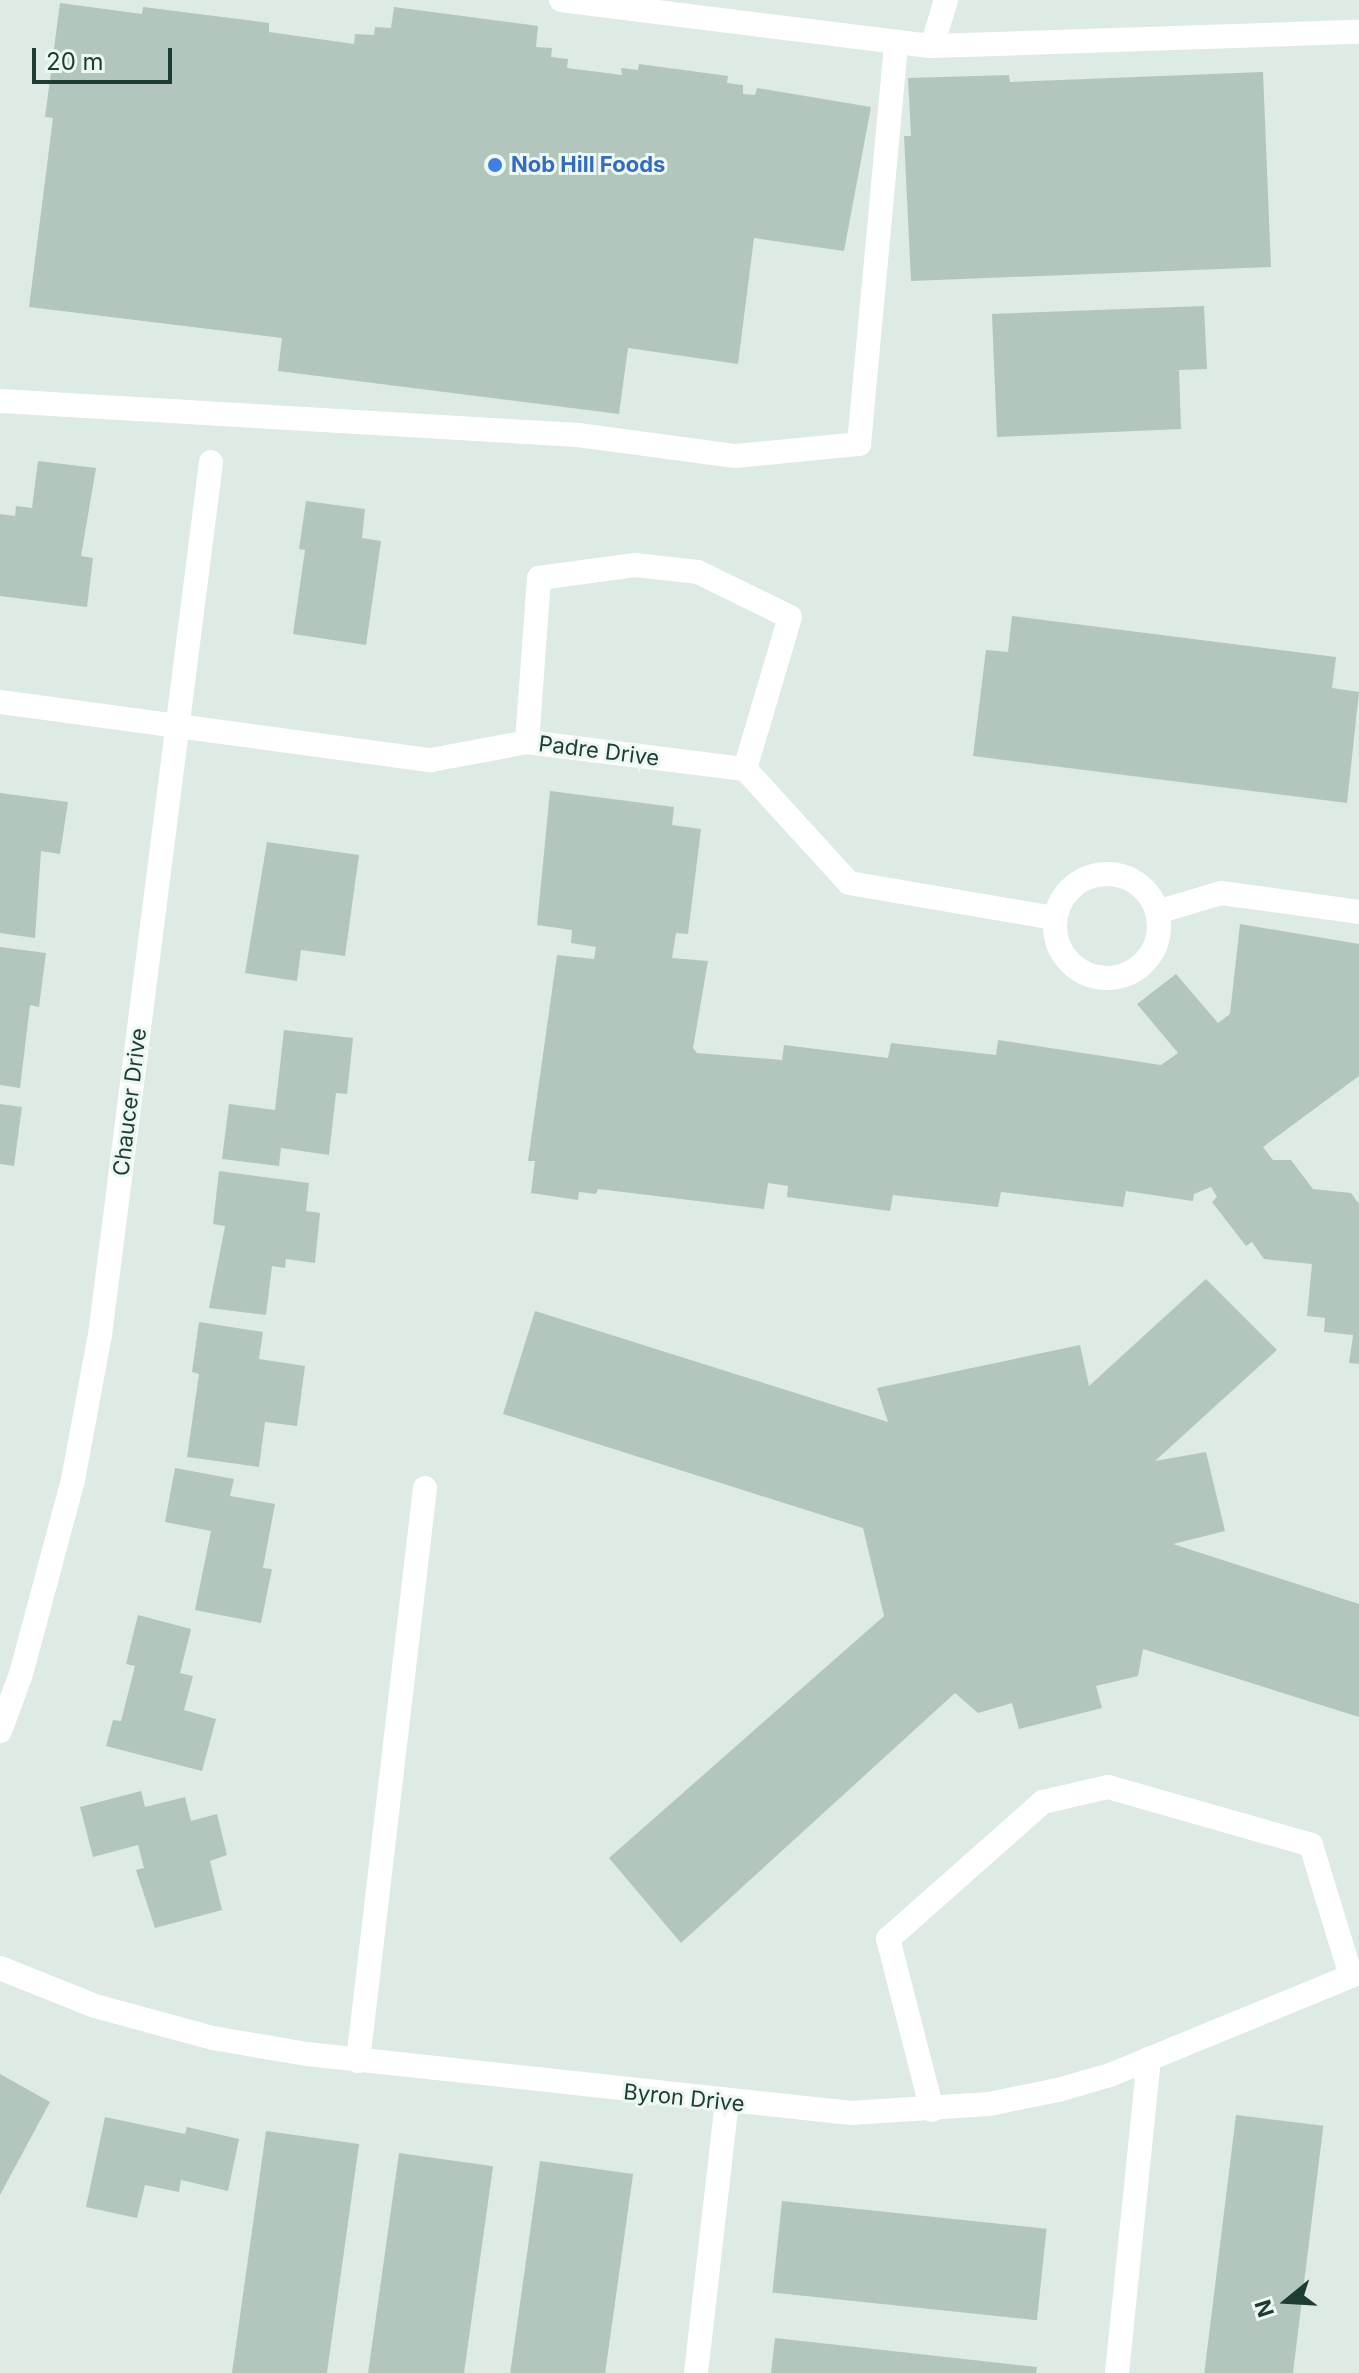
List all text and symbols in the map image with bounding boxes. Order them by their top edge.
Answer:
scale bar [36,32,176,82]
text: 20 m [46,47,104,76]
place label: Nob Hill Foods [511,152,665,178]
marker: Nob Hill Foods [486,156,504,174]
street label: Padre Drive [537,731,661,771]
street label: Chaucer Drive [108,1026,152,1178]
street label: Byron Drive [622,2079,746,2117]
north arrow [1247,2261,1327,2341]
text: N [1249,2296,1279,2320]

